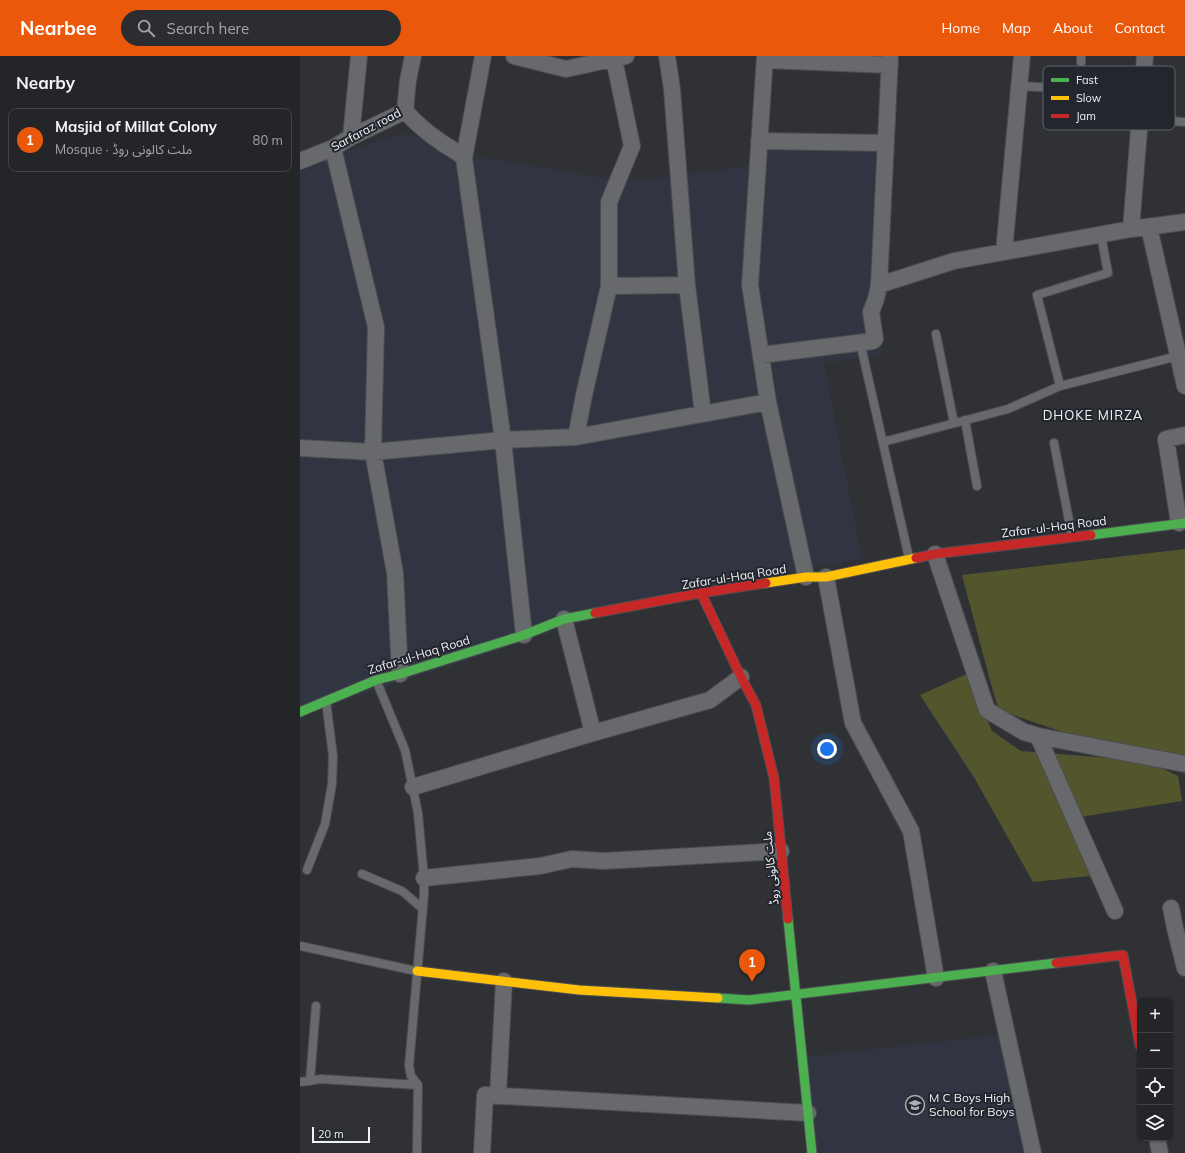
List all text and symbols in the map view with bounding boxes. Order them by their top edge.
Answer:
search box [121,10,401,46]
text: Nearbee [20,16,97,40]
icon: search [135,17,157,39]
text: Search here [167,19,249,38]
text: Home [941,19,980,37]
text: Map [1002,19,1031,37]
text: About [1053,19,1093,37]
text: Contact [1115,19,1165,37]
legend [1043,66,1175,130]
text: Nearby [16,72,75,93]
text: Fast [1076,73,1098,87]
text: Slow [1076,91,1102,105]
street label: Sarfaraz road [328,105,403,154]
text: Jam [1076,109,1096,123]
text: Masjid of Millat Colony [55,117,217,136]
text: 1 [26,132,34,148]
text: 80 m [253,132,283,148]
text: Mosque · ملت کالونی روڈ [55,141,192,157]
district label: DHOKE MIRZA [1043,407,1143,423]
street label: Zafar-ul-Haq Road [1001,513,1107,540]
street label: Zafar-ul-Haq Road [681,561,787,592]
street label: Zafar-ul-Haq Road [366,632,472,677]
your location [817,739,837,759]
street label: ملت کالونی روڈ [759,830,782,906]
pin: 1 [739,949,765,982]
map controls [1137,997,1173,1141]
button: + [1137,997,1173,1033]
button: − [1137,1033,1173,1069]
button: locate [1137,1069,1173,1105]
place label: M C Boys High School for Boys [929,1090,1015,1119]
school or university icon: M C Boys High School for Boys [904,1094,926,1116]
button: layers [1137,1105,1173,1141]
scale bar [312,1125,370,1144]
text: 20 m [318,1127,344,1141]

